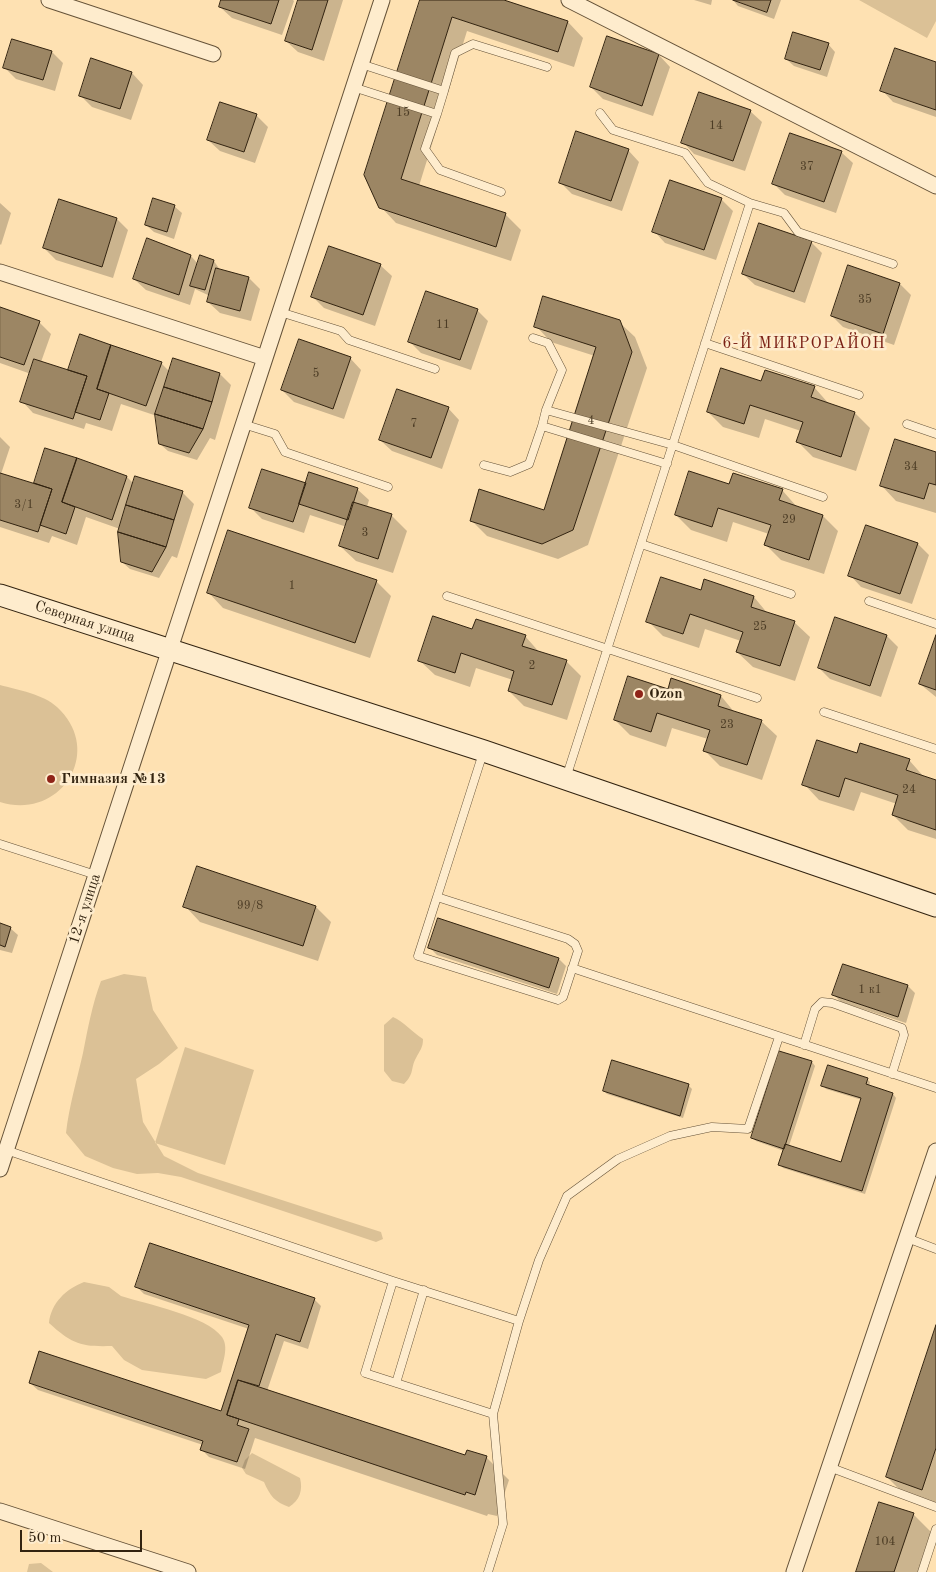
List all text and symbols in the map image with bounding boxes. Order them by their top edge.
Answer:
house number: 15 [396,106,410,120]
house number: 14 [709,119,723,133]
house number: 37 [800,160,814,174]
house number: 35 [858,293,872,307]
house number: 11 [436,318,450,332]
district label: 6-Й МИКРОРАЙОН [720,334,888,354]
house number: 5 [313,367,319,381]
house number: 4 [588,414,594,428]
house number: 7 [411,417,417,431]
house number: 34 [904,460,918,474]
house number: 3/1 [14,498,34,512]
house number: 29 [782,513,796,527]
house number: 3 [362,526,368,540]
house number: 1 [289,579,295,593]
street label: Северная улица [32,597,138,647]
house number: 25 [753,620,767,634]
house number: 2 [529,659,535,673]
place label: Ozon [649,685,682,703]
marker: Ozon [633,688,645,700]
house number: 23 [720,718,734,732]
place label: Гимназия №13 [61,770,166,788]
marker: Гимназия №13 [45,773,57,785]
house number: 24 [902,783,916,797]
street label: 12-я улица [65,871,105,947]
house number: 99/8 [237,899,263,913]
house number: 1 к1 [858,983,882,997]
scale bar [22,1520,145,1552]
text: 50 m [28,1531,62,1546]
house number: 104 [875,1535,895,1549]

